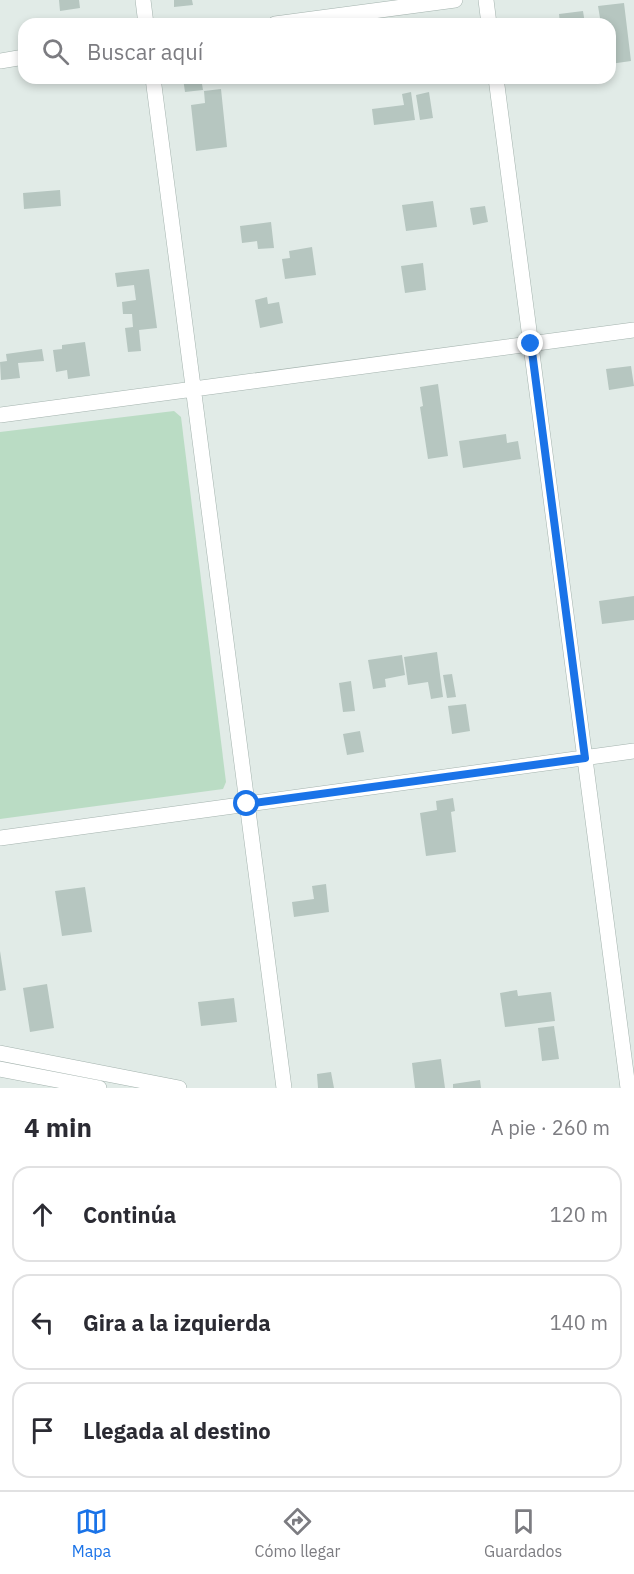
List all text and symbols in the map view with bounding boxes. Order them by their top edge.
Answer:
search box [18,18,616,84]
icon: search [39,35,72,68]
text: Buscar aquí [87,37,203,66]
route end [517,330,543,356]
route start [233,790,259,816]
text: 4 min [24,1110,92,1144]
text: A pie · 260 m [491,1114,610,1141]
icon: ahead [26,1198,59,1231]
text: Continúa [83,1200,176,1229]
text: 120 m [550,1201,608,1228]
icon: left [26,1306,59,1339]
text: Gira a la izquierda [83,1308,271,1337]
text: 140 m [550,1309,608,1336]
icon: arrive [26,1414,59,1447]
text: Llegada al destino [83,1416,271,1445]
tab: Mapa [72,1505,111,1561]
tab: Cómo llegar [255,1505,340,1561]
tab: Guardados [484,1505,562,1561]

